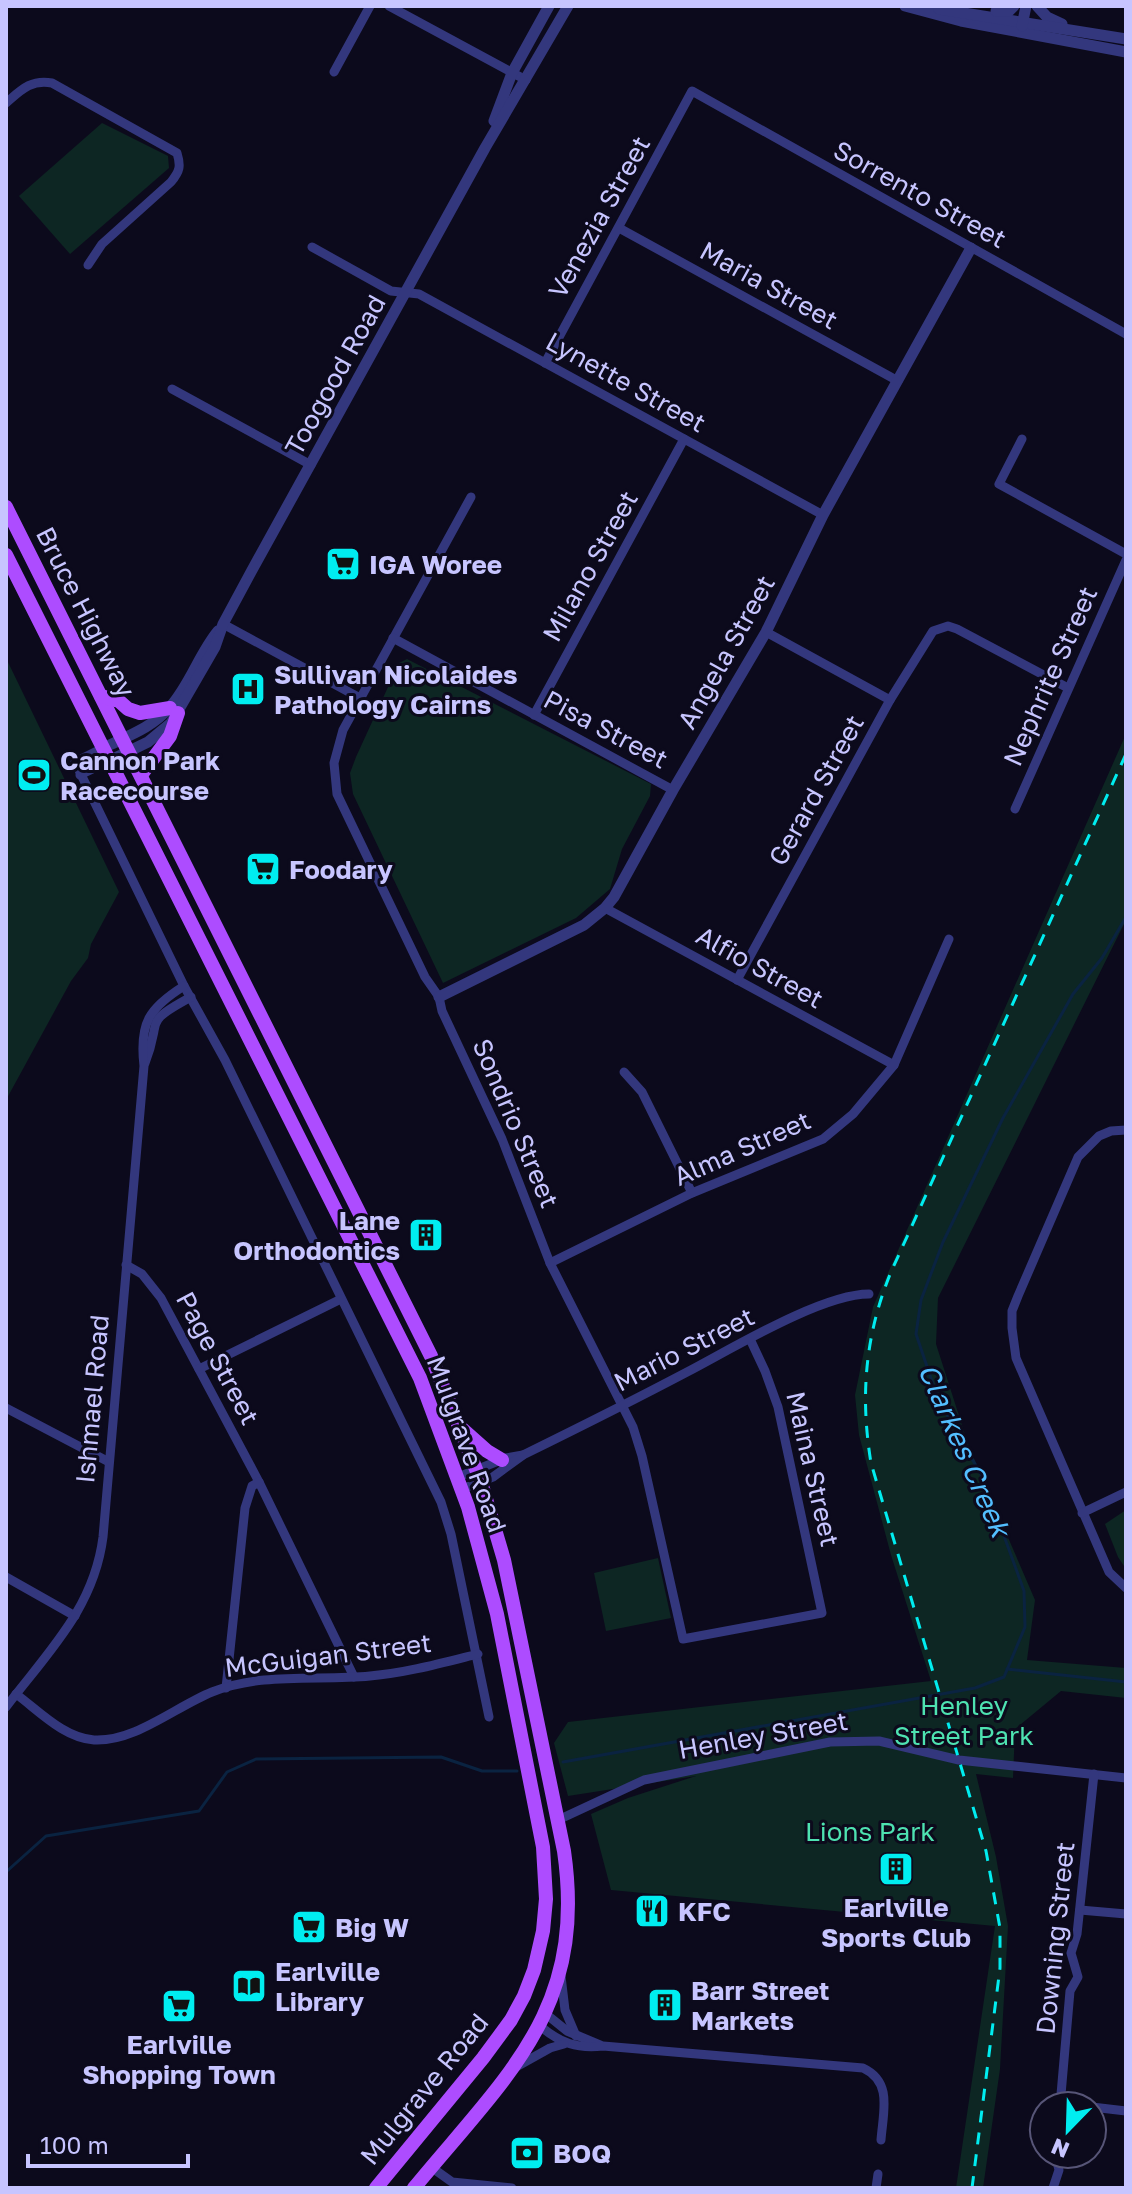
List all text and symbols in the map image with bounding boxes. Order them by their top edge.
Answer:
street label: Venezia Street [542,131,656,303]
street label: Sorrento Street [828,134,1012,254]
street label: Maria Street [695,235,843,335]
street label: Toogood Road [278,289,392,461]
street label: Lynette Street [541,325,711,439]
street label: Milano Street [536,485,644,647]
street label: Bruce Highway [30,522,142,703]
supermarket icon: IGA Woree [324,545,362,583]
place label: IGA Woree [369,549,502,580]
street label: Angela Street [671,570,781,734]
street label: Nephrite Street [997,582,1103,770]
place label: Sullivan Nicolaides Pathology Cairns [274,659,518,720]
hospital icon: Sullivan Nicolaides Pathology Cairns [229,670,267,708]
street label: Pisa Street [539,683,673,775]
street label: Gerard Street [762,709,870,871]
place label: Cannon Park Racecourse [60,745,220,806]
sports icon: Cannon Park Racecourse [15,756,53,794]
supermarket icon: Foodary [244,850,282,888]
place label: Foodary [289,854,393,885]
street label: Alfio Street [691,919,829,1015]
street label: Sondrio Street [466,1034,566,1212]
street label: Alma Street [669,1104,815,1192]
place label: Lane Orthodontics [233,1205,400,1266]
building icon: Lane Orthodontics [407,1216,445,1254]
street label: Page Street [170,1286,266,1430]
street label: Mario Street [609,1300,759,1398]
street label: Ishmael Road [69,1313,115,1485]
street label: Mulgrave Road [421,1352,513,1536]
water label: Clarkes Creek [912,1358,1019,1545]
street label: Maina Street [780,1388,846,1550]
street label: McGuigan Street [223,1627,433,1683]
park label: Henley Street Park [894,1690,1034,1751]
street label: Henley Street [676,1705,850,1765]
park label: Lions Park [805,1816,935,1847]
street label: Downing Street [1029,1840,1081,2036]
building icon: Earlville Sports Club [877,1850,915,1888]
restaurant icon: KFC [633,1892,671,1930]
place label: Earlville Sports Club [821,1892,971,1953]
place label: KFC [678,1896,731,1927]
supermarket icon: Big W [290,1908,328,1946]
place label: Big W [335,1912,409,1943]
place label: Earlville Library [275,1956,380,2017]
library icon: Earlville Library [230,1967,268,2005]
place label: Barr Street Markets [691,1975,829,2036]
building icon: Barr Street Markets [646,1986,684,2024]
supermarket icon: Earlville Shopping Town [160,1987,198,2025]
street label: Mulgrave Road [354,2007,494,2171]
place label: Earlville Shopping Town [82,2029,276,2090]
north arrow [1028,2090,1108,2170]
scale bar [28,2118,188,2168]
text: 100 m [40,2130,109,2159]
text: N [1047,2133,1073,2165]
bank icon: BOQ [508,2134,546,2172]
place label: BOQ [553,2138,611,2169]

